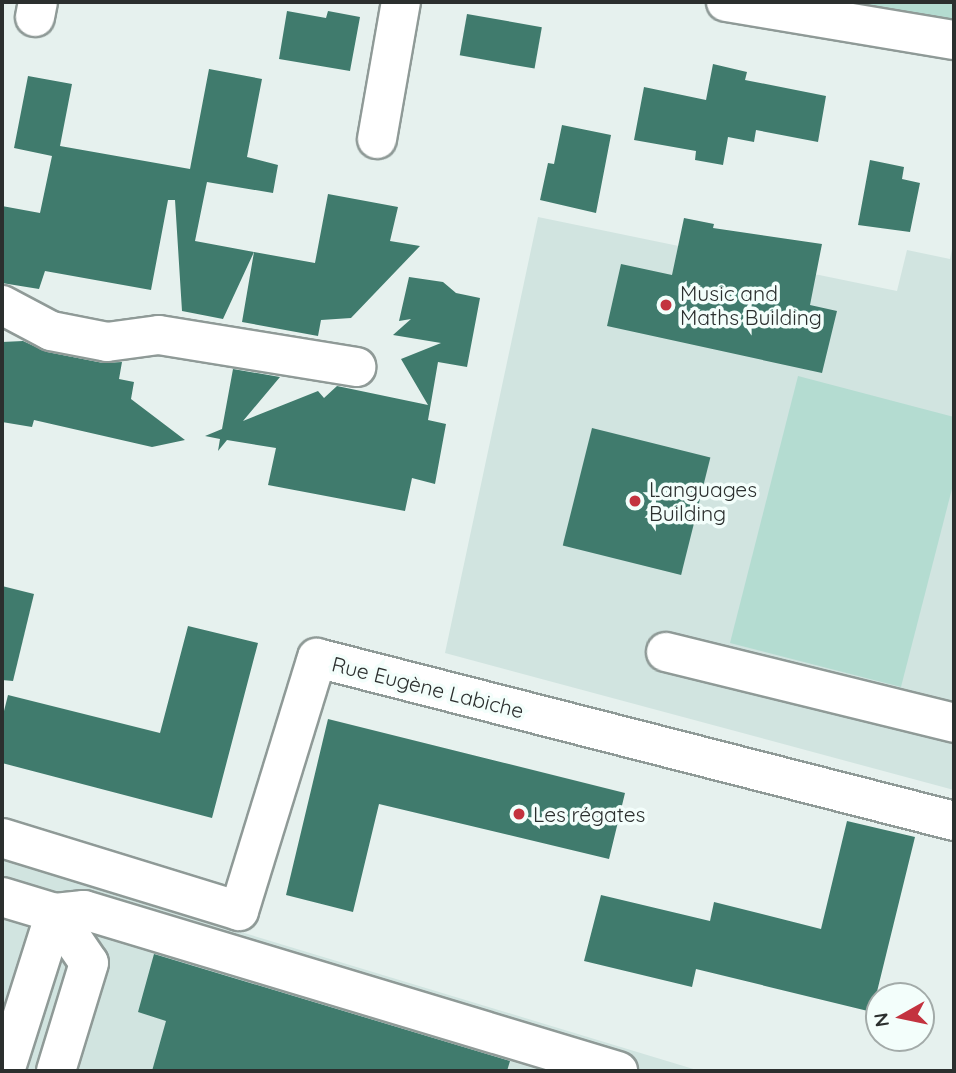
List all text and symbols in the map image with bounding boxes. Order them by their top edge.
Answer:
place label: Music and Maths Building [680,280,822,330]
marker: Music and Maths Building [658,297,674,313]
place label: Languages Building [649,476,757,526]
marker: Languages Building [627,493,643,509]
street label: Rue Eugène Labiche [329,651,527,723]
place label: Les régates [533,801,645,827]
marker: Les régates [511,806,527,822]
north arrow [865,982,935,1052]
text: N [868,1011,894,1029]

